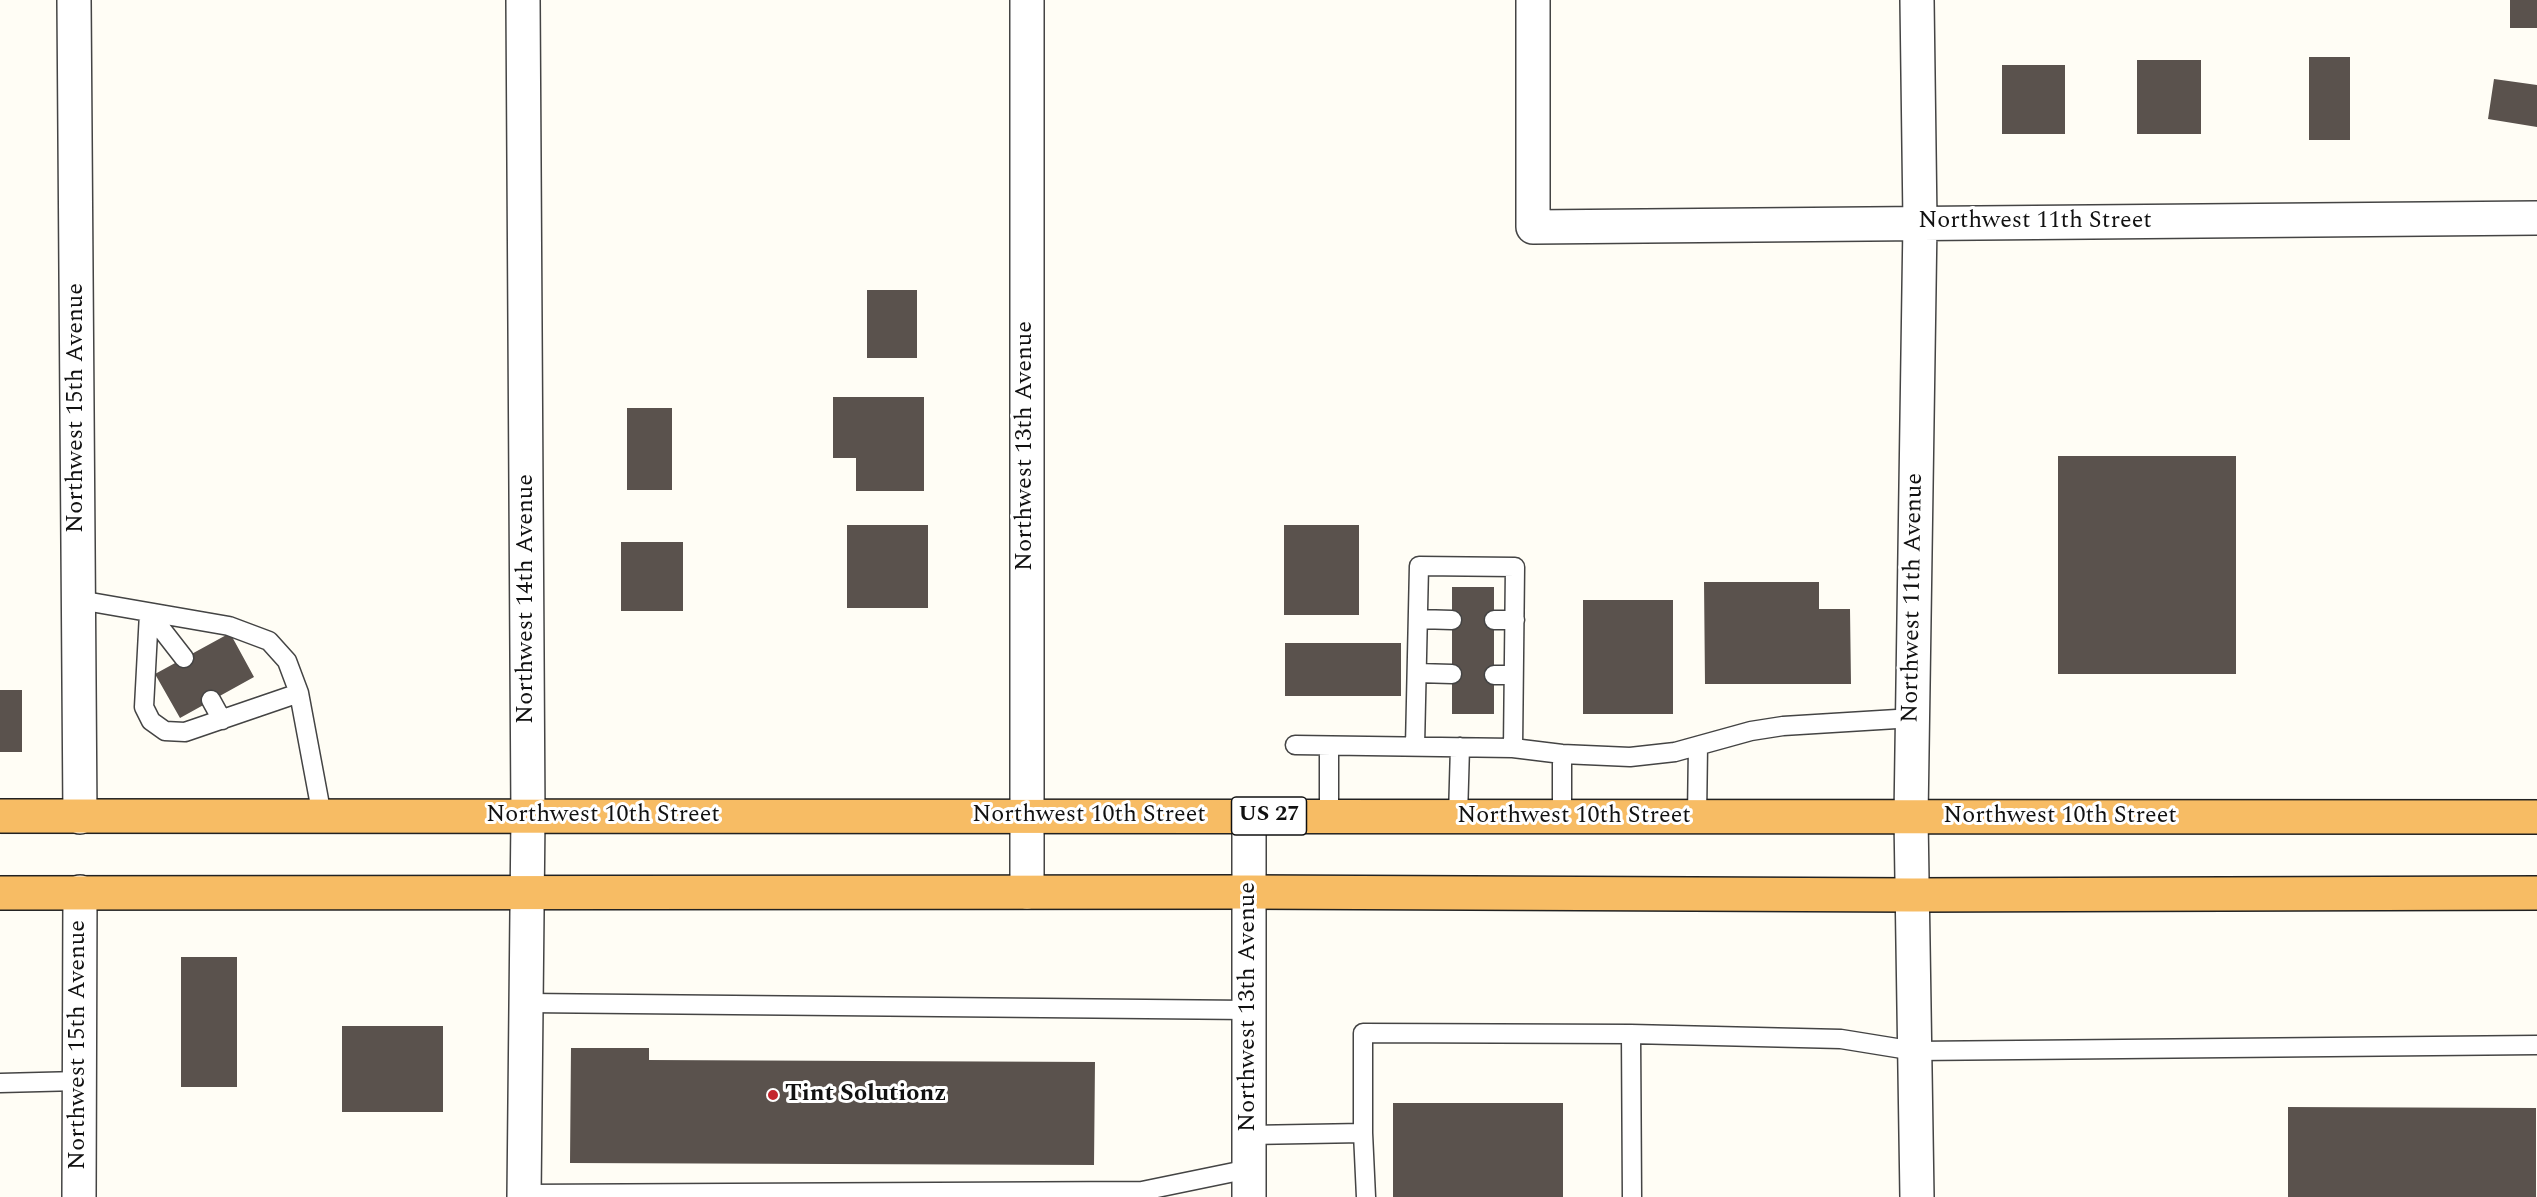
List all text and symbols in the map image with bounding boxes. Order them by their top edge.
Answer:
street label: Northwest 11th Street [1918,208,2152,236]
street label: Northwest 15th Avenue [63,283,91,533]
street label: Northwest 13th Avenue [1012,321,1040,571]
street label: Northwest 11th Avenue [1897,473,1931,723]
street label: Northwest 14th Avenue [513,474,541,724]
road number: US 27 [1232,797,1306,835]
street label: Northwest 10th Street [486,802,720,830]
street label: Northwest 10th Street [972,802,1206,830]
street label: Northwest 10th Street [1457,803,1691,831]
street label: Northwest 10th Street [1943,803,2177,831]
street label: Northwest 13th Avenue [1235,882,1263,1132]
street label: Northwest 15th Avenue [65,920,93,1170]
place label: Tint Solutionz [785,1081,946,1109]
marker: Tint Solutionz [766,1088,780,1102]

